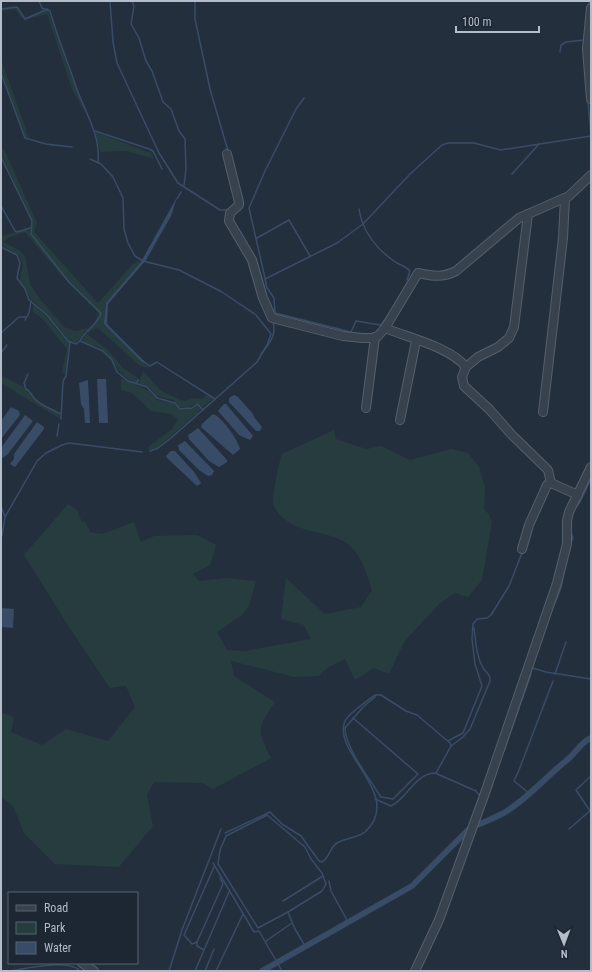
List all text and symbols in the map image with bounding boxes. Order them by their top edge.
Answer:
scale bar [456,8,539,34]
text: 100 m [462,15,492,29]
legend [8,892,138,964]
text: Road [44,901,68,915]
text: Park [44,921,66,935]
north arrow [544,924,584,964]
text: Water [44,941,72,955]
text: N [560,947,568,960]

